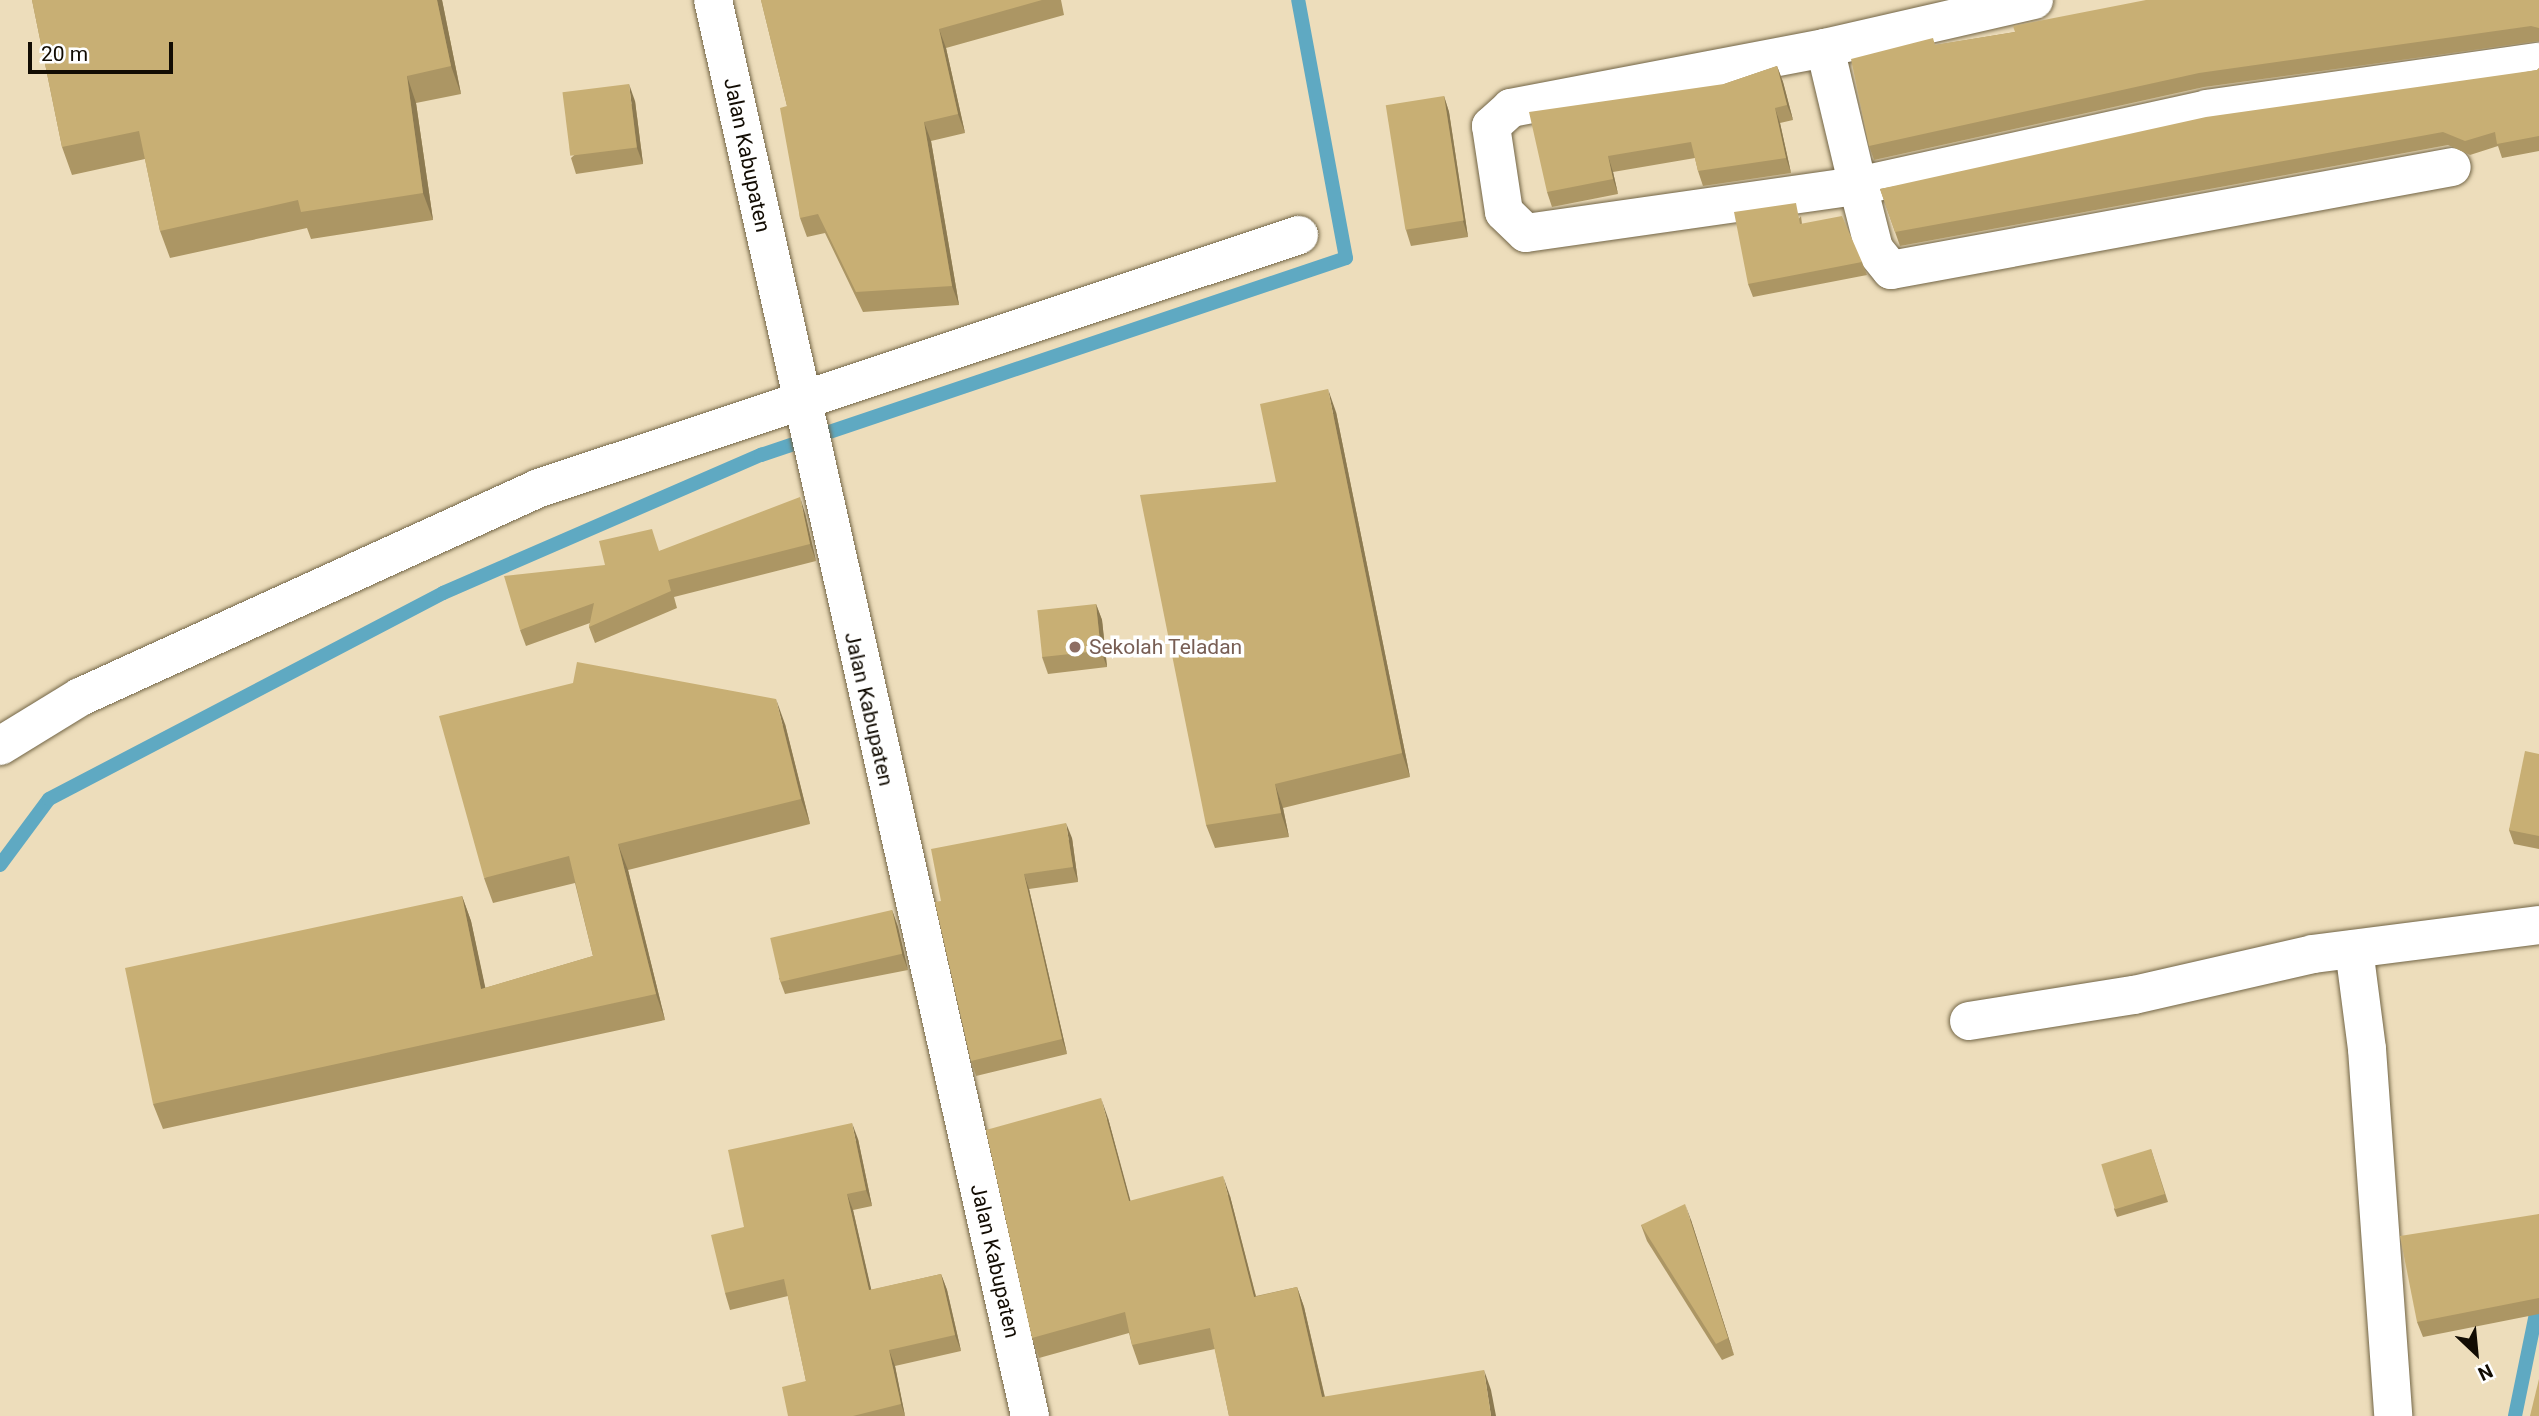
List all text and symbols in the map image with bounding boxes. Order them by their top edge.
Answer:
scale bar [32,28,177,72]
text: 20 m [41,42,88,66]
street label: Jalan Kabupaten [718,76,776,234]
street label: Jalan Kabupaten [839,630,899,788]
place label: Sekolah Teladan [1089,634,1243,660]
marker: Sekolah Teladan [1067,639,1083,655]
street label: Jalan Kabupaten [965,1182,1025,1340]
north arrow [2441,1318,2511,1388]
text: N [2474,1359,2496,1386]

